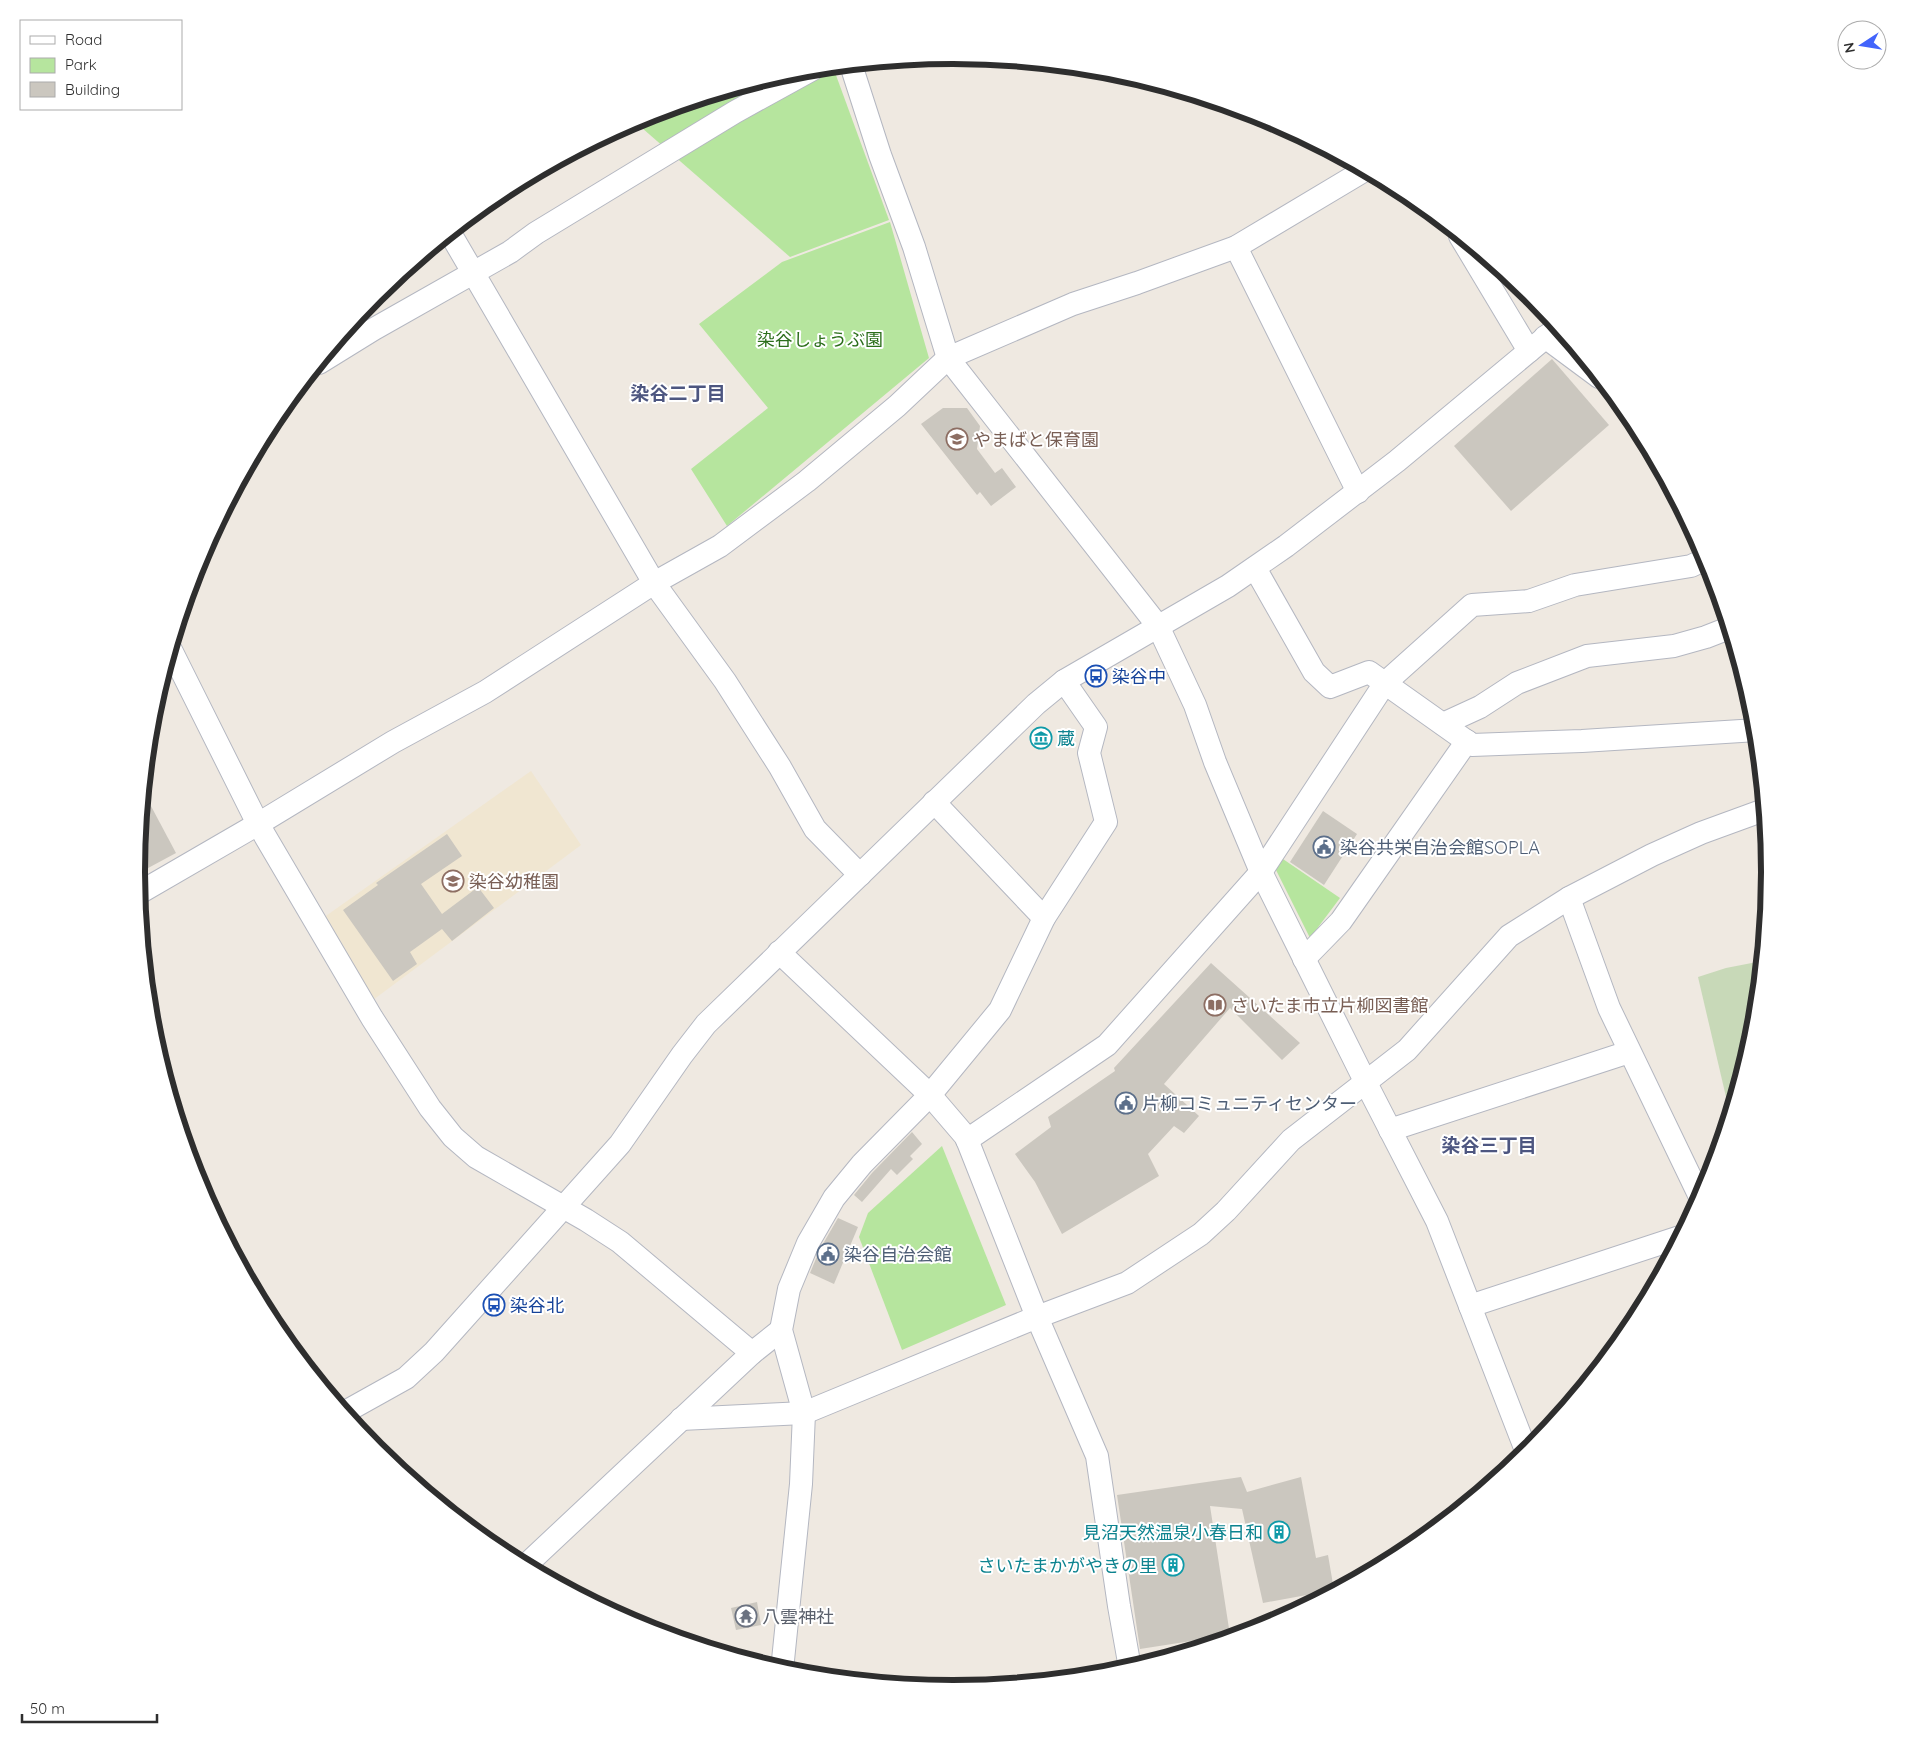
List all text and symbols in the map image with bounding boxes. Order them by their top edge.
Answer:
legend [20,20,182,110]
north arrow [1837,20,1887,70]
text: Road [65,30,102,49]
text: N [1839,41,1859,55]
text: Park [65,55,97,74]
text: Building [65,80,120,99]
park label: 染谷しょうぶ園 [757,328,883,351]
district label: 染谷二丁目 [630,381,726,405]
school or university icon: やまばと保育園 [945,427,969,451]
place label: やまばと保育園 [973,428,1099,451]
bus stop icon: 染谷中 [1084,664,1108,688]
place label: 染谷中 [1112,665,1166,688]
museum icon: 蔵 [1029,726,1053,750]
place label: 蔵 [1057,727,1075,750]
public building icon: 染谷共栄自治会館SOPLA [1312,835,1336,859]
place label: 染谷共栄自治会館SOPLA [1340,836,1540,859]
school or university icon: 染谷幼稚園 [441,869,465,893]
place label: 染谷幼稚園 [469,870,559,893]
library icon: さいたま市立片柳図書館 [1203,993,1227,1017]
place label: さいたま市立片柳図書館 [1231,994,1428,1017]
public building icon: 片柳コミュニティセンター [1114,1091,1138,1115]
place label: 片柳コミュニティセンター [1142,1092,1357,1115]
district label: 染谷三丁目 [1441,1133,1537,1157]
public building icon: 染谷自治会館 [816,1242,840,1266]
place label: 染谷自治会館 [844,1243,952,1266]
bus stop icon: 染谷北 [482,1293,506,1317]
place label: 染谷北 [510,1294,564,1317]
building icon: 見沼天然温泉小春日和 [1267,1520,1291,1544]
place label: 見沼天然温泉小春日和 [1083,1521,1263,1544]
building icon: さいたまかがやきの里 [1161,1553,1185,1577]
place label: さいたまかがやきの里 [978,1554,1157,1577]
temple icon: 八雲神社 [734,1604,758,1628]
place label: 八雲神社 [762,1605,834,1628]
scale bar [22,1692,158,1724]
text: 50 m [30,1699,65,1718]

